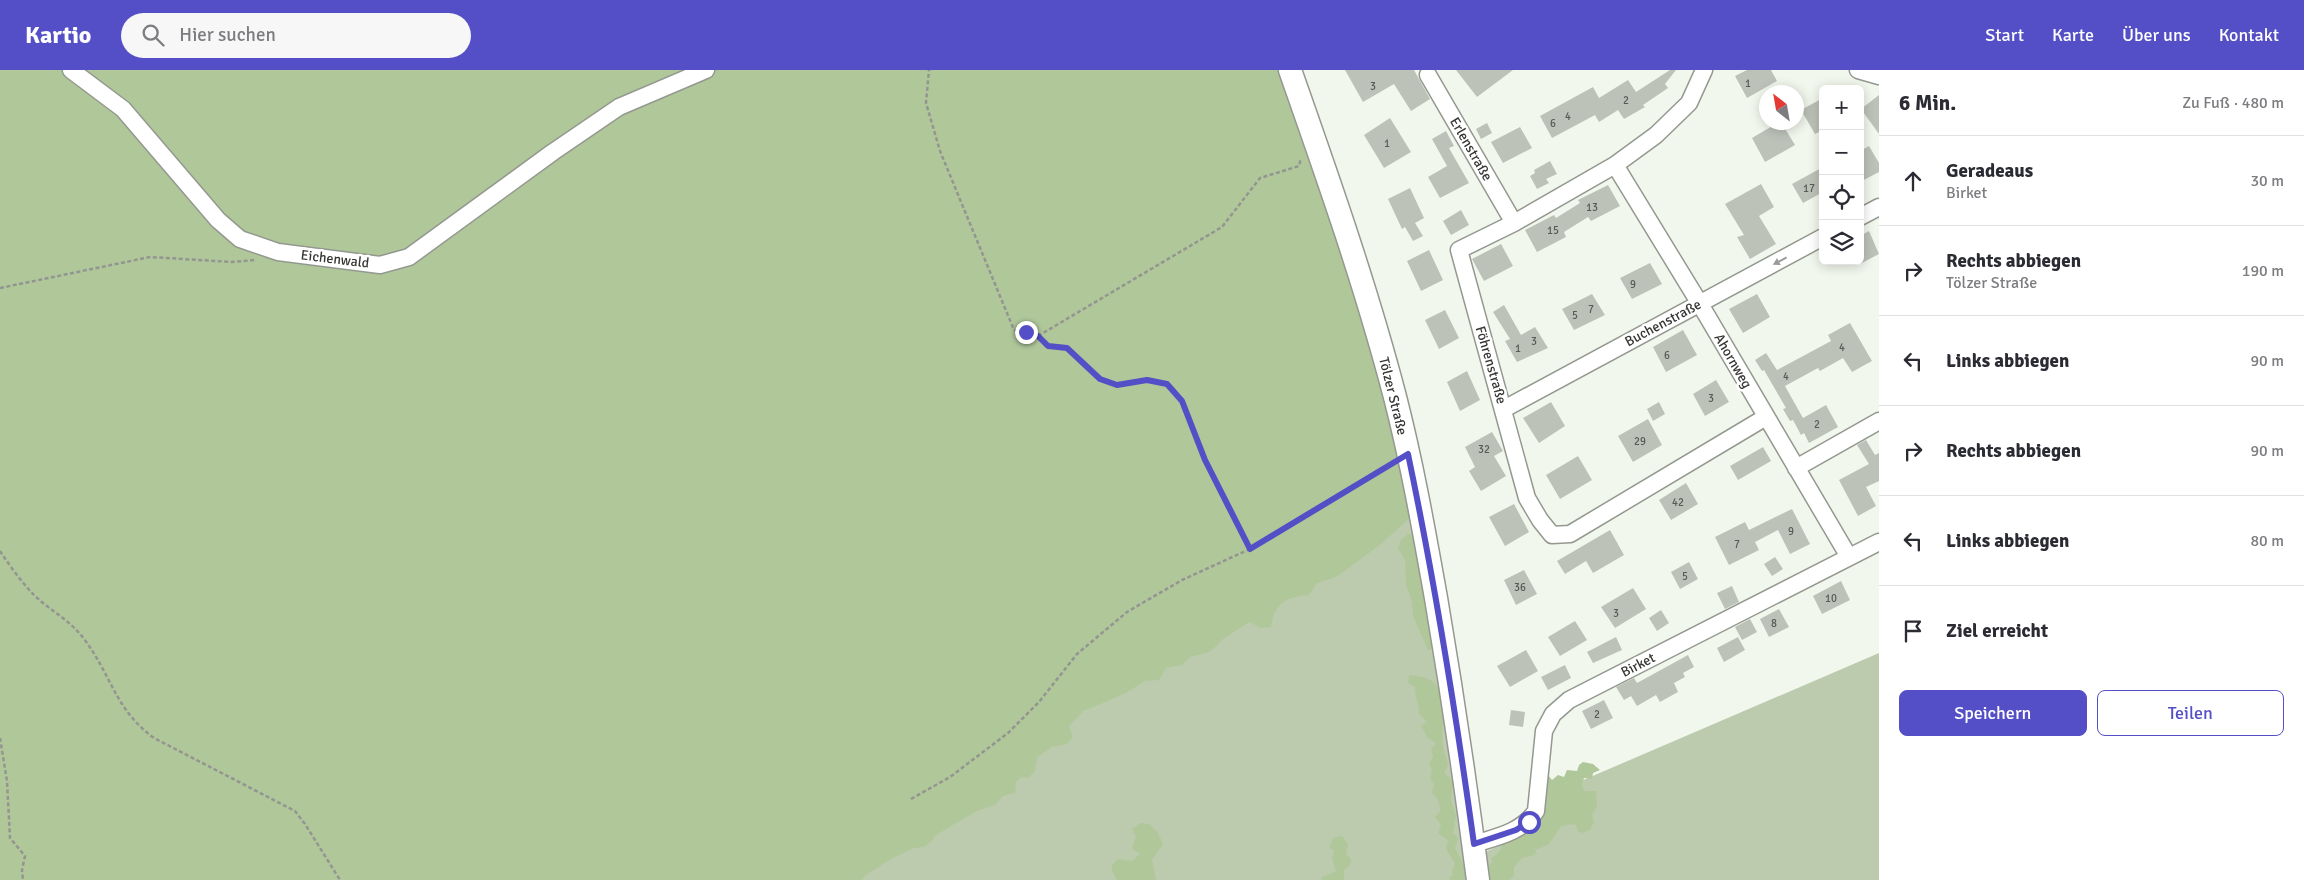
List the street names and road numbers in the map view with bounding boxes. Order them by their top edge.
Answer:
street label: Erlenstraße [1446,114,1496,184]
street label: Eichenwald [300,246,370,272]
street label: Buchenstraße [1622,296,1704,350]
street label: Föhrenstraße [1472,324,1510,406]
street label: Ahornweg [1711,331,1755,391]
street label: Tölzer Straße [1375,355,1411,437]
street label: Birket [1618,649,1658,681]

